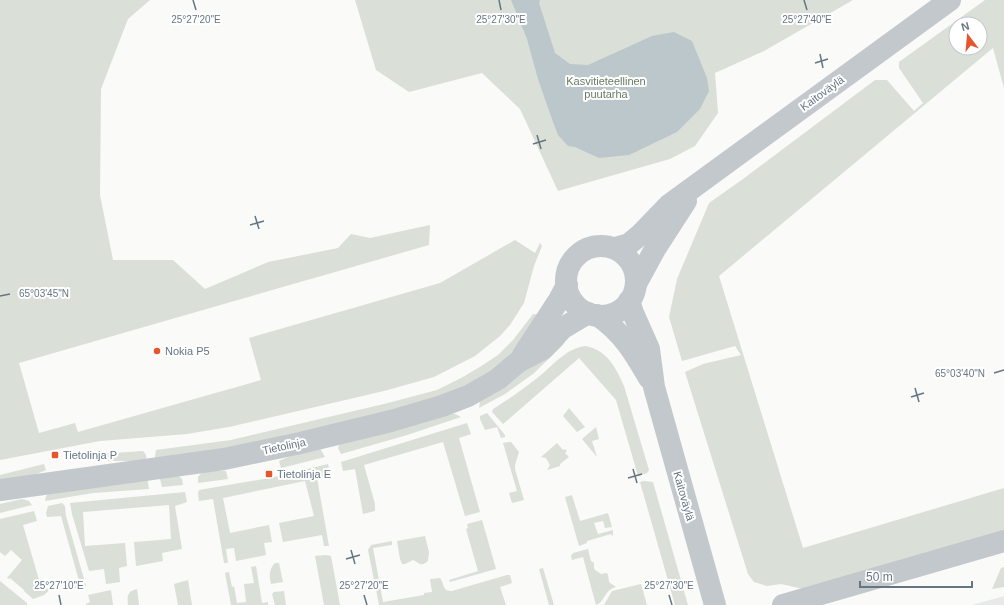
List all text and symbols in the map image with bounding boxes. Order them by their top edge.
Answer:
text: 25°27'20"E [171,14,221,25]
text: 25°27'30"E [476,14,526,25]
text: 25°27'40"E [782,14,832,25]
north arrow [948,16,988,56]
text: N [960,20,971,33]
street label: Kaitoväylä [798,73,847,113]
park label: Kasvitieteellinen puutarha [566,75,646,100]
text: 65°03'45"N [19,288,69,299]
place label: Nokia P5 [165,345,210,357]
marker: Nokia P5 [152,346,162,356]
text: 65°03'40"N [935,368,985,379]
street label: Tietolinja [261,435,307,456]
place label: Tietolinja P [63,449,117,461]
marker: Tietolinja P [50,450,60,460]
place label: Tietolinja E [277,468,331,480]
marker: Tietolinja E [264,469,274,479]
street label: Kaitoväylä [671,470,697,523]
scale bar [860,563,972,589]
text: 50 m [866,570,893,584]
text: 25°27'10"E [34,580,84,591]
text: 25°27'20"E [339,580,389,591]
text: 25°27'30"E [644,580,694,591]

